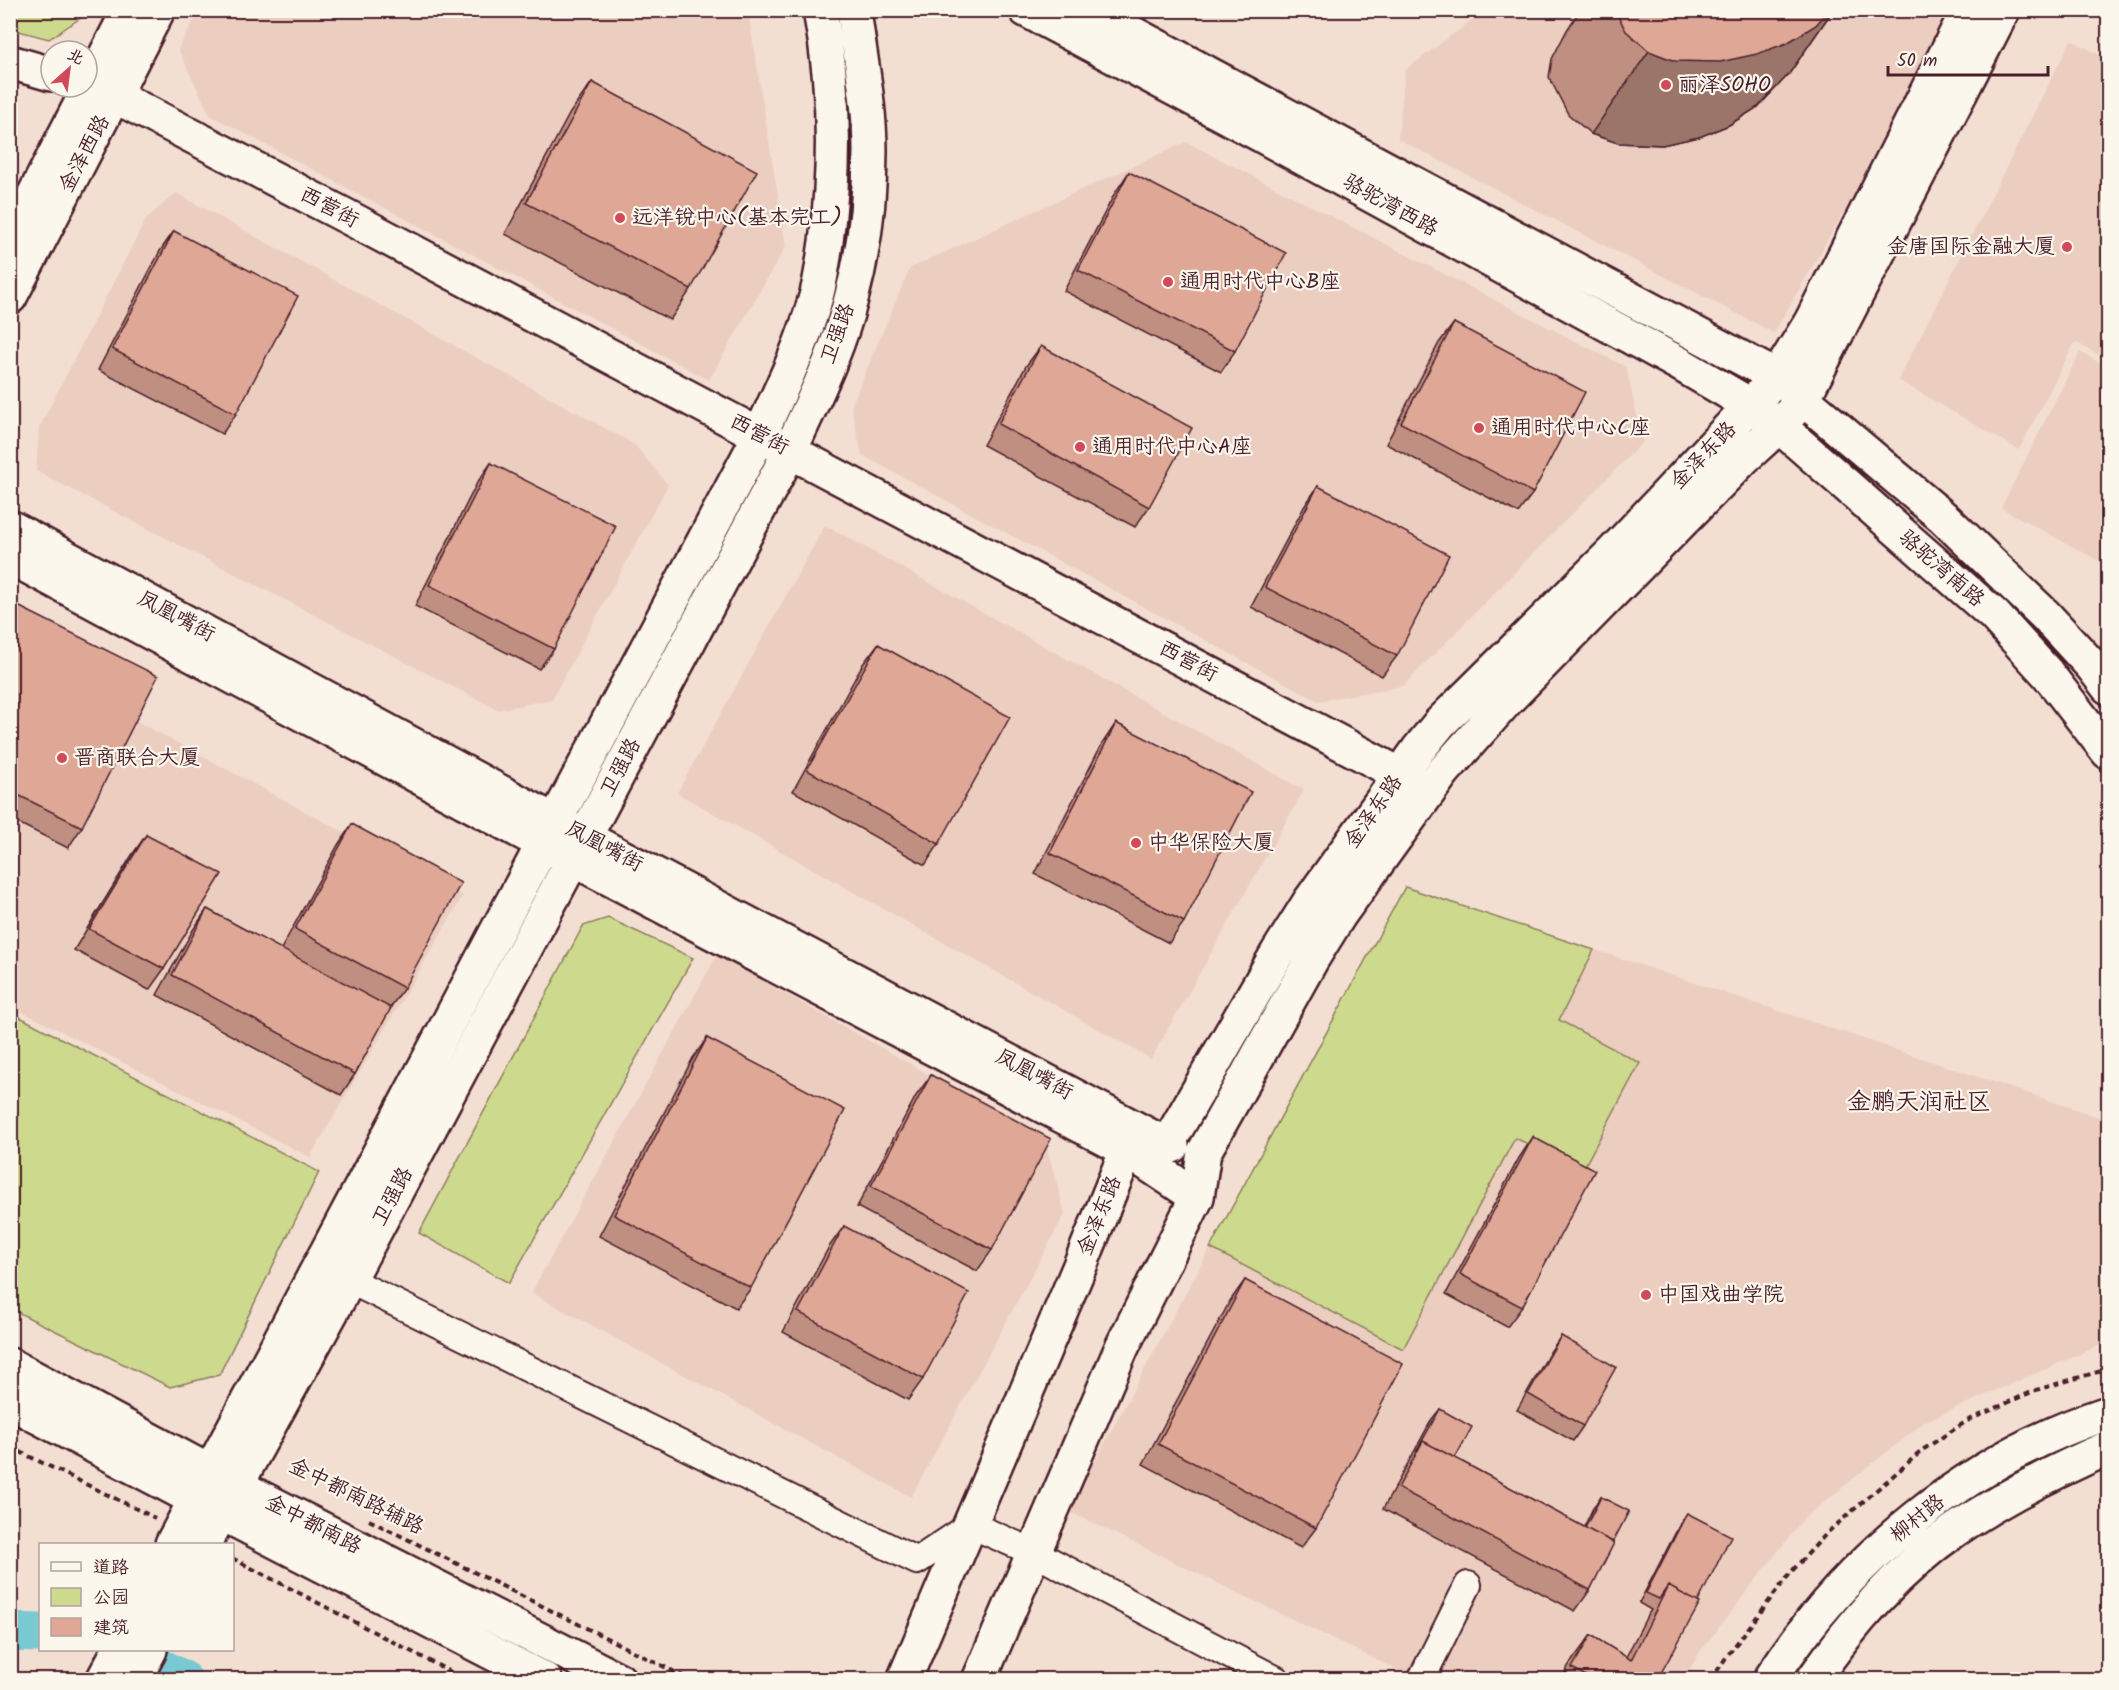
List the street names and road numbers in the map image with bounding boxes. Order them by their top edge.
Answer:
street label: 金泽西路 [51,109,119,199]
street label: 骆驼湾西路 [1336,166,1444,246]
street label: 西营街 [293,179,365,237]
street label: 卫强路 [812,299,864,369]
street label: 西营街 [723,406,795,464]
street label: 金泽东路 [1663,414,1745,498]
street label: 骆驼湾南路 [1891,522,1991,616]
street label: 凤凰嘴街 [131,583,221,651]
street label: 西营街 [1152,633,1224,691]
street label: 卫强路 [592,732,650,804]
street label: 金泽东路 [1336,768,1412,856]
street label: 凤凰嘴街 [559,813,649,881]
street label: 凤凰嘴街 [989,1041,1079,1109]
street label: 卫强路 [364,1161,422,1233]
street label: 金泽东路 [1069,1171,1131,1261]
street label: 金中都南路辅路 [284,1453,428,1541]
street label: 柳村路 [1883,1486,1953,1552]
street label: 金中都南路 [261,1490,365,1560]

